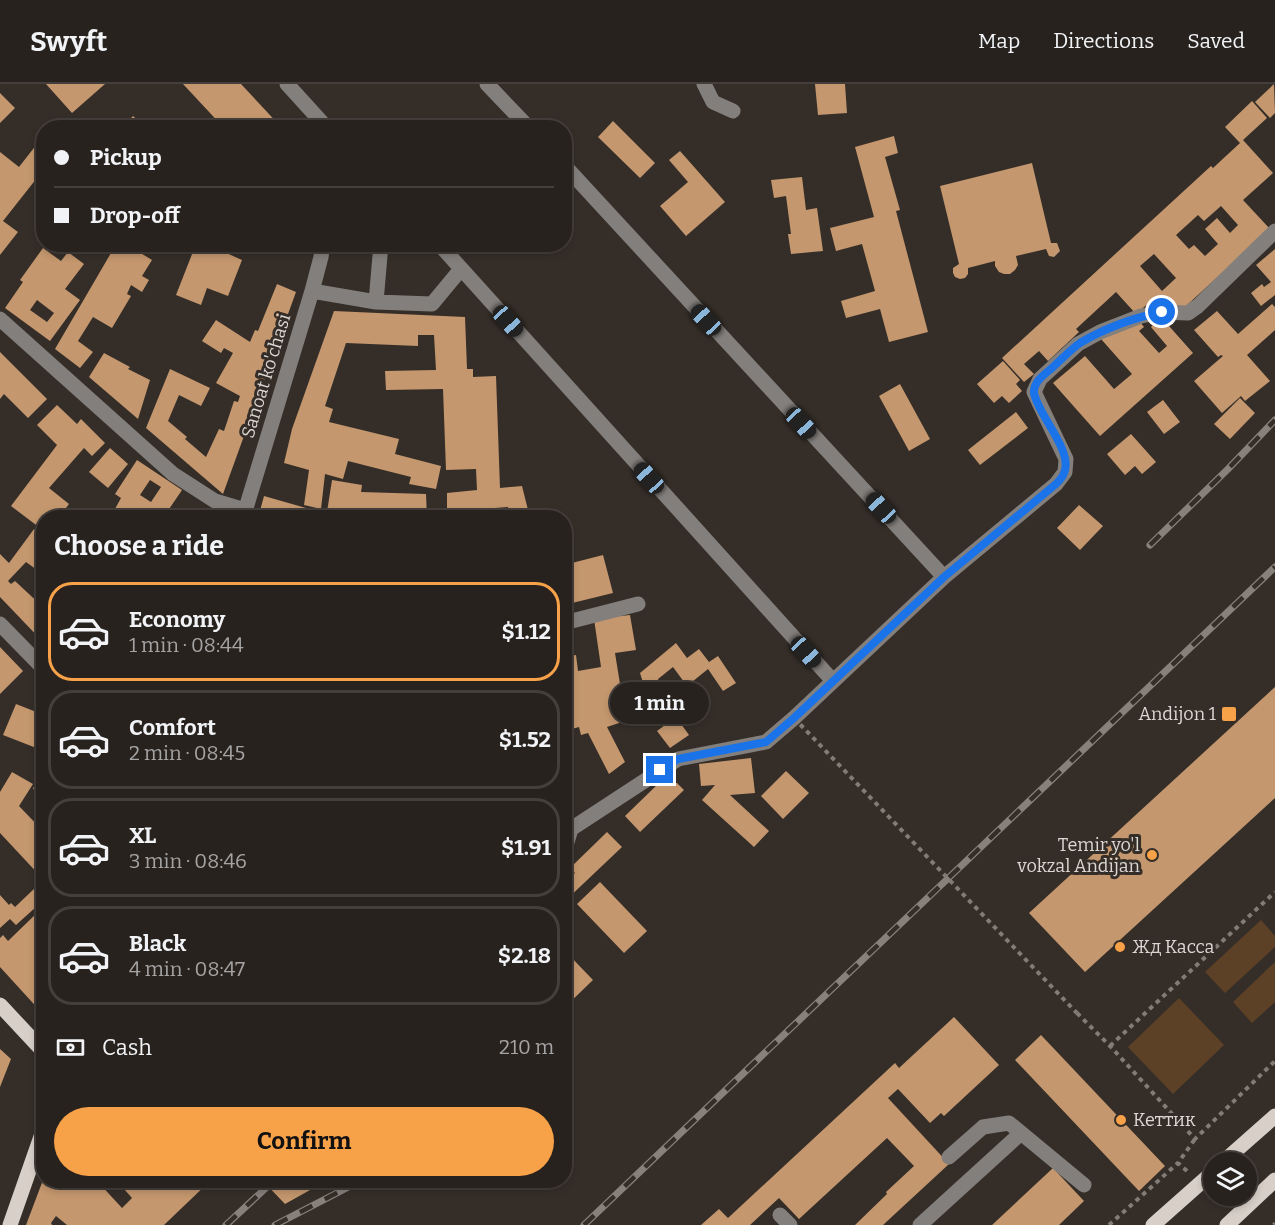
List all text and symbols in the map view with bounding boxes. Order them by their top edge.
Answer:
text: Swyft [30,25,107,58]
text: Map [978,28,1020,54]
text: Directions [1053,28,1154,54]
text: Saved [1187,28,1245,54]
text: Pickup [90,144,162,171]
text: Drop-off [90,202,180,229]
route start [1148,298,1175,325]
car [687,301,725,339]
car [489,302,527,340]
street label: Sanoat ko'chasi [237,311,295,441]
car [782,404,820,442]
car [630,459,668,497]
car [862,489,900,527]
text: Choose a ride [54,530,224,562]
icon: car [57,605,111,659]
text: Economy [129,606,225,633]
text: $1.12 [502,618,551,645]
text: 1 min · 08:44 [129,633,244,657]
car [787,633,825,671]
callout: 1 min [610,683,710,725]
text: 1 min [634,691,685,715]
place label: Andijon 1 [1139,703,1217,725]
marker: Andijon 1 [1220,705,1238,723]
icon: car [57,713,111,767]
text: Comfort [129,714,216,741]
text: $1.52 [499,726,551,753]
text: 2 min · 08:45 [129,741,245,765]
route end [646,756,673,783]
icon: car [57,821,111,875]
text: XL [129,822,156,849]
text: $1.91 [501,834,551,861]
place label: Temir yo'l vokzal Andijan [1016,834,1141,877]
marker: Temir yo'l vokzal Andijan [1145,848,1159,862]
text: 3 min · 08:46 [129,849,247,873]
icon: car [57,929,111,983]
text: Black [129,930,186,957]
place label: Жд Касса [1132,936,1215,958]
marker: Жд Касса [1113,940,1127,954]
text: $2.18 [498,942,551,969]
text: 4 min · 08:47 [129,957,245,981]
icon: cash [54,1031,87,1064]
text: Cash [102,1034,152,1061]
text: 210 m [499,1035,554,1059]
button: Confirm [54,1107,554,1176]
place label: Кеттик [1133,1109,1196,1131]
marker: Кеттик [1114,1113,1128,1127]
map controls [1203,1152,1257,1206]
button: layers [1203,1152,1257,1206]

